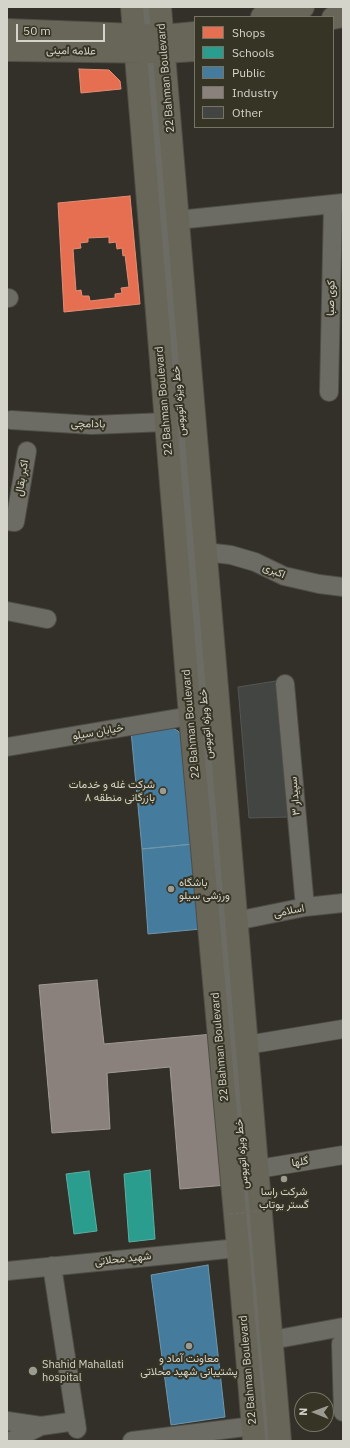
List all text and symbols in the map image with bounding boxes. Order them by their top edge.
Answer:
scale bar [18,16,107,42]
legend [194,16,334,128]
text: 50 m [23,23,51,38]
street label: 22 Bahman Boulevard [155,23,177,133]
text: Shops [232,25,265,40]
street label: علامه امینی [46,44,96,58]
text: Schools [232,45,274,60]
text: Public [232,65,265,80]
text: Industry [232,85,278,100]
text: Other [232,105,263,120]
street label: کوی صبا [324,280,338,316]
street label: 22 Bahman Boulevard [153,346,175,456]
street label: خط ویژه اتوبوس [169,365,189,437]
street label: بادامچی [71,417,105,431]
street label: اکبر بقال [12,459,32,497]
street label: اکبری [261,560,287,582]
street label: 22 Bahman Boulevard [180,669,202,779]
street label: خط ویژه اتوبوس [196,688,216,760]
street label: خیابان سیلو [72,721,124,743]
street label: سپیدار ۳ [287,776,303,816]
place label: شرکت غله و خدمات بازرگانی منطقه ۸ [69,778,155,804]
marker: شرکت غله و خدمات بازرگانی منطقه ۸ [158,786,168,796]
place label: باشگاه ورزشی سیلو [179,876,230,902]
marker: باشگاه ورزشی سیلو [166,884,176,894]
street label: اسلامی [272,902,306,920]
street label: 22 Bahman Boulevard [209,992,231,1102]
street label: خط ویژه اتوبوس [232,1118,252,1190]
street label: گلها [291,1154,309,1170]
marker: شرکت راسا گستر یوتاب [279,1174,289,1184]
place label: شرکت راسا گستر یوتاب [259,1185,309,1211]
street label: شهید محلاتی [94,1249,152,1269]
street label: 22 Bahman Boulevard [237,1315,259,1425]
marker: معاونت آماد و پشتیبانی شهید محلاتی [184,1341,194,1351]
place label: معاونت آماد و پشتیبانی شهید محلاتی [140,1352,238,1378]
place label: Shahid Mahallati hospital [42,1358,124,1384]
marker: Shahid Mahallati hospital [27,1365,39,1377]
north arrow [294,1392,334,1432]
text: N [296,1408,310,1416]

